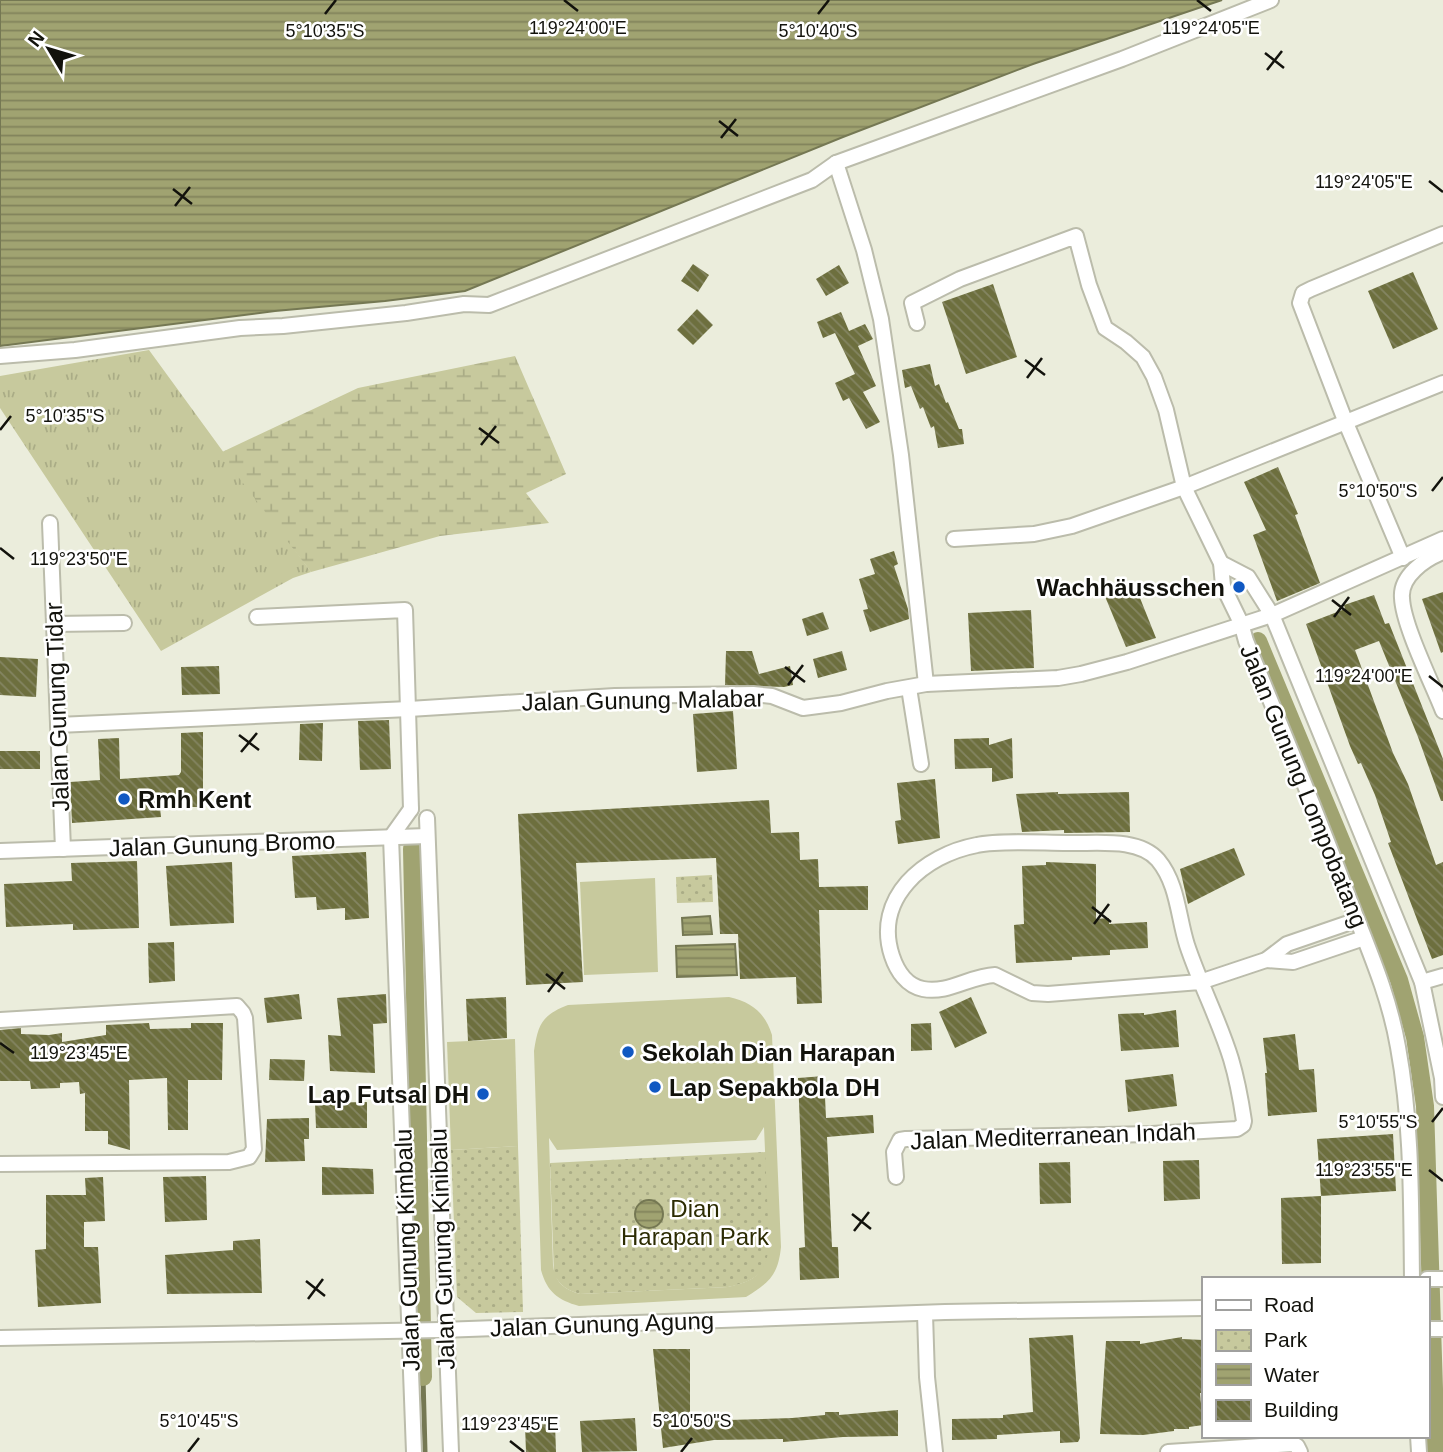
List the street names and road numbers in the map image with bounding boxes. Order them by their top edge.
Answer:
street label: Jalan Gunung Tidar [40,602,74,812]
street label: Jalan Gunung Lompobatang [1235,641,1373,931]
street label: Jalan Gunung Malabar [521,684,765,716]
street label: Jalan Gunung Bromo [108,827,336,861]
street label: Jalan Mediterranean Indah [910,1118,1196,1154]
street label: Jalan Gunung Kimbalu [389,1128,425,1372]
street label: Jalan Gunung Kinibalu [424,1128,460,1370]
street label: Jalan Gunung Agung [489,1307,715,1341]

